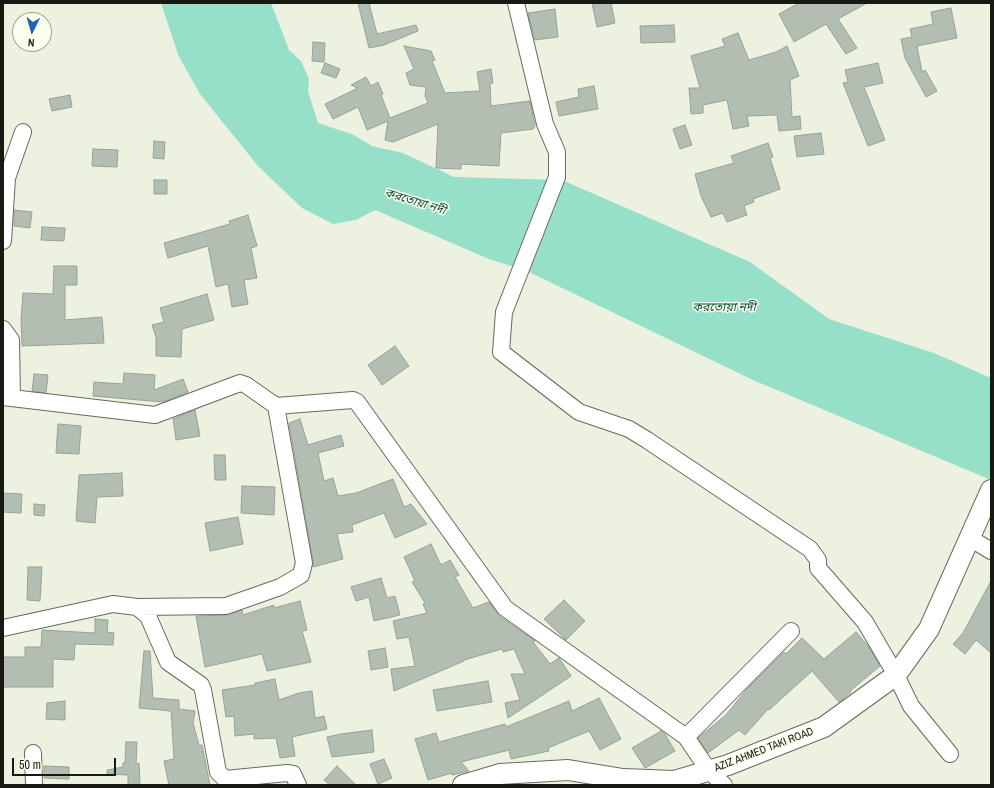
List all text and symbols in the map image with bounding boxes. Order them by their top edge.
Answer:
north arrow [12,12,52,52]
text: N [27,36,35,50]
water label: করতোয়া নদী [383,186,447,218]
water label: করতোয়া নদী [692,301,756,315]
street label: AZIZ AHMED TAKI ROAD [713,725,815,775]
scale bar [14,750,118,776]
text: 50 m [19,757,41,773]

